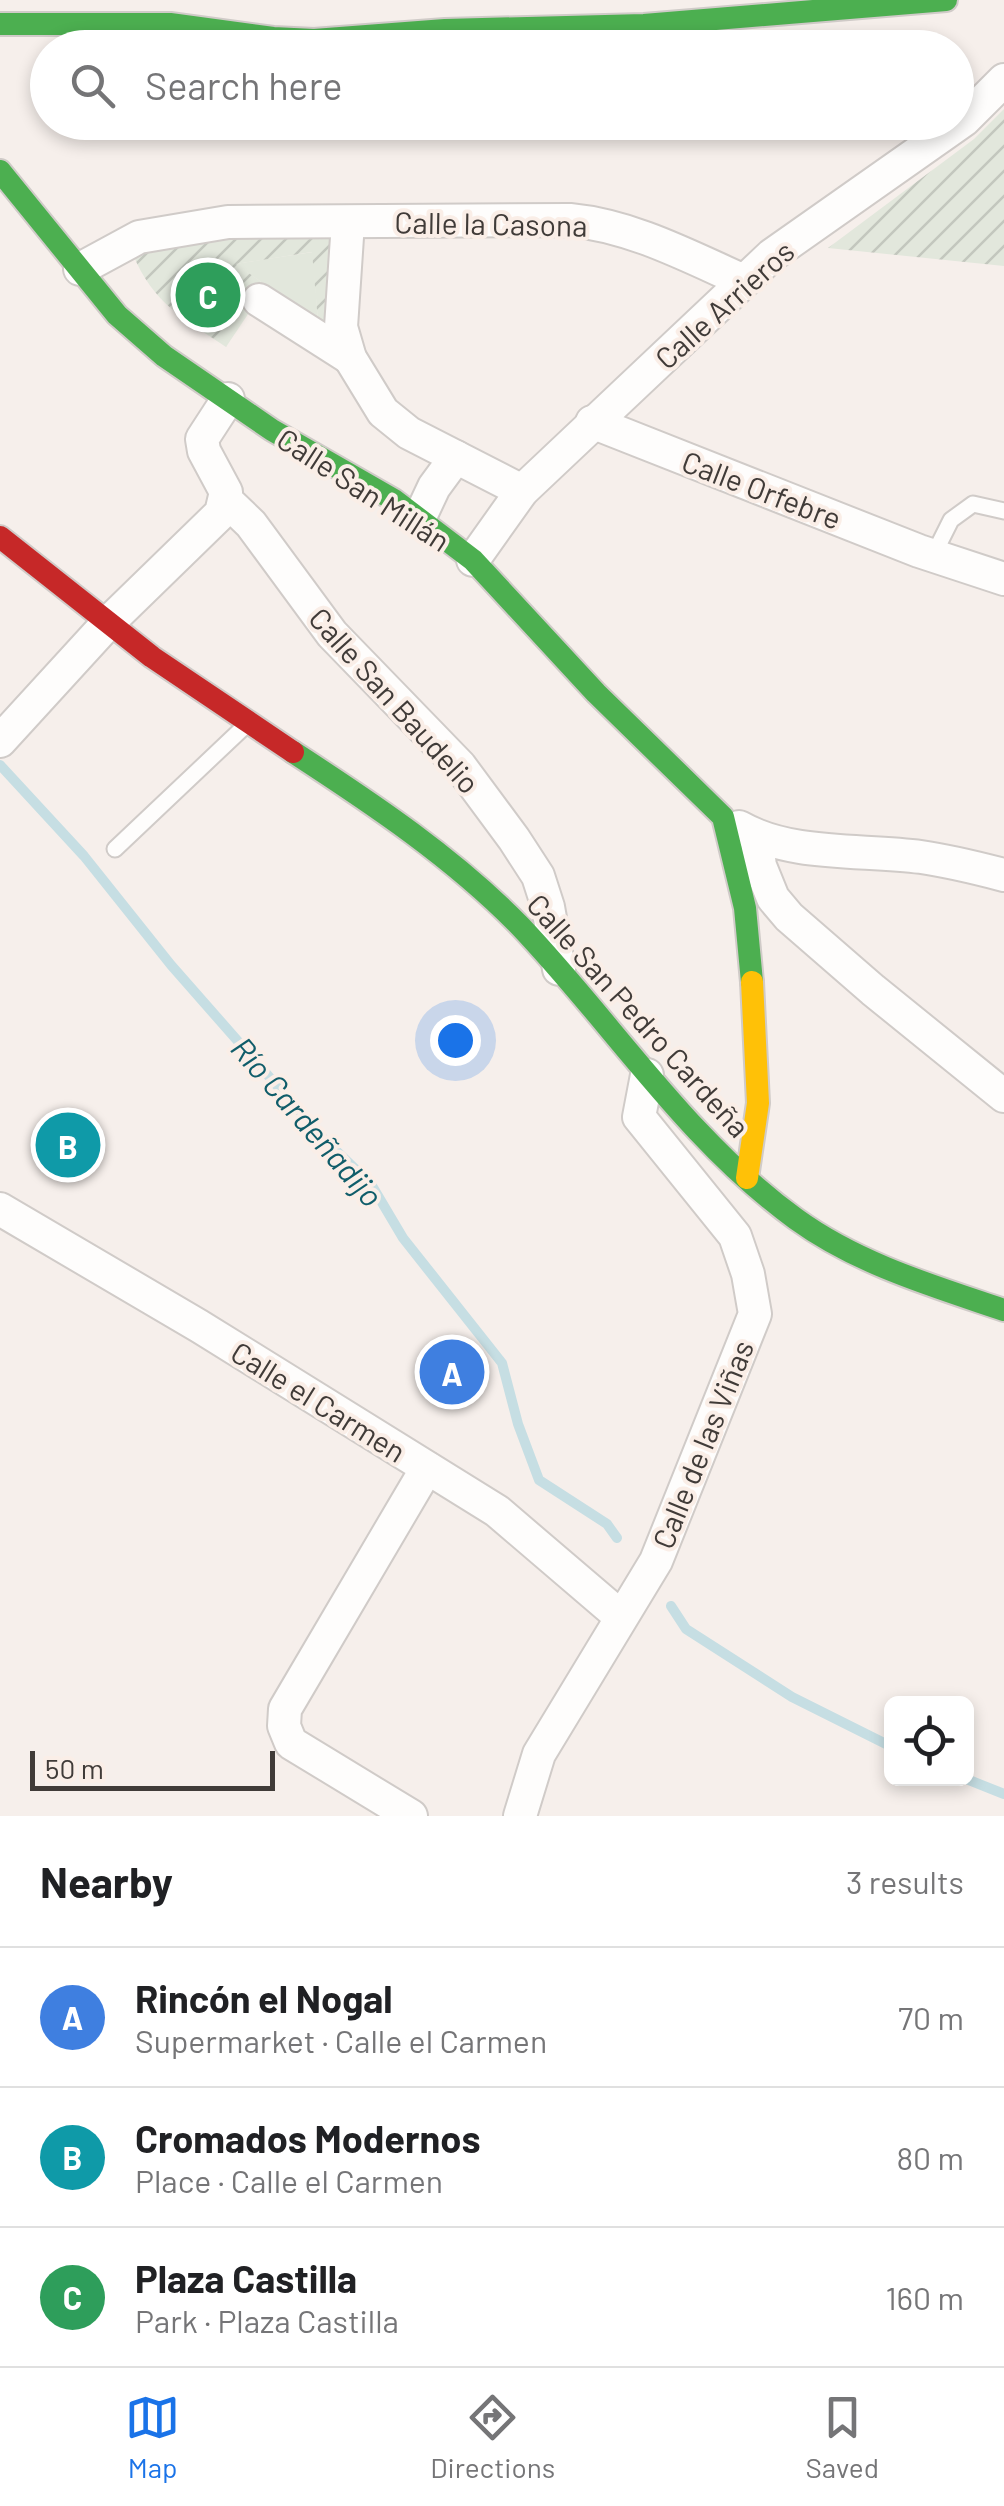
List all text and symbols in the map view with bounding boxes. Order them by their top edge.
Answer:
search box [30,30,974,140]
icon: search [65,58,120,113]
text: Search here [145,62,343,108]
street label: Calle la Casona [394,203,588,243]
street label: Calle Arrieros [647,232,801,376]
pin: C [176,258,240,332]
street label: Calle San Millán [271,420,457,558]
street label: Calle Orfebre [677,442,847,536]
street label: Calle San Baudelio [302,600,488,800]
street label: Calle San Pedro Cardeña [520,886,758,1144]
your location [430,1015,481,1066]
water label: Río Cardeñadijo [224,1029,392,1213]
pin: B [36,1108,100,1182]
street label: Calle el Carmen [225,1333,413,1469]
pin: A [420,1334,484,1410]
street label: Calle de las Viñas [644,1335,760,1553]
map controls [884,1696,974,1786]
button: locate [884,1696,974,1786]
scale bar [30,1746,275,1790]
text: 50 m [45,1751,104,1785]
text: Nearby [40,1856,173,1906]
text: 3 results [846,1862,964,1900]
text: Rincón el Nogal [135,1975,393,2021]
text: A [62,1998,83,2036]
text: 70 m [898,1998,964,2036]
text: Supermarket · Calle el Carmen [135,2021,547,2059]
text: Cromados Modernos [135,2115,481,2161]
text: B [63,2138,82,2176]
text: 80 m [896,2138,964,2176]
text: Place · Calle el Carmen [135,2161,443,2199]
text: Plaza Castilla [135,2255,357,2301]
text: C [63,2278,82,2316]
text: 160 m [885,2278,964,2316]
text: Park · Plaza Castilla [135,2301,399,2339]
tab: Map [125,2390,180,2484]
tab: Directions [430,2390,555,2484]
tab: Saved [805,2390,879,2484]

